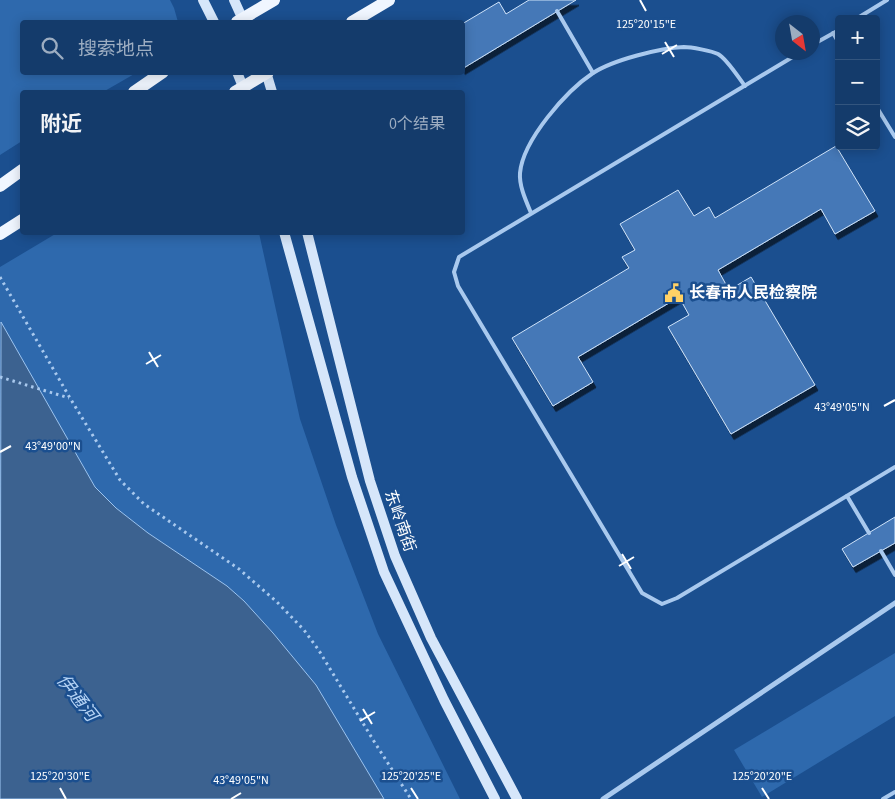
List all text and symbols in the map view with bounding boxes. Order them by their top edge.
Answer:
north arrow [775,15,820,60]
map controls [835,15,880,150]
button: + [835,15,880,60]
text: 125°20'15"E [616,16,676,33]
search box [20,20,465,75]
icon: search [38,34,66,62]
text: 搜索地点 [78,36,154,63]
button: − [835,60,880,105]
button: layers [835,105,880,150]
text: 附近 [40,109,82,139]
text: 0个结果 [389,113,445,135]
public building icon: 长春市人民检察院 [663,282,685,304]
place label: 长春市人民检察院 [689,282,817,304]
text: 43°49'05"N [814,399,870,416]
text: 43°49'00"N [25,438,81,455]
street label: 东岭南街 [379,487,421,555]
water label: 伊通河 [51,669,105,729]
text: 125°20'30"E [30,768,90,785]
text: 125°20'25"E [381,768,441,785]
text: 125°20'20"E [732,768,792,785]
text: 43°49'05"N [213,772,269,789]

